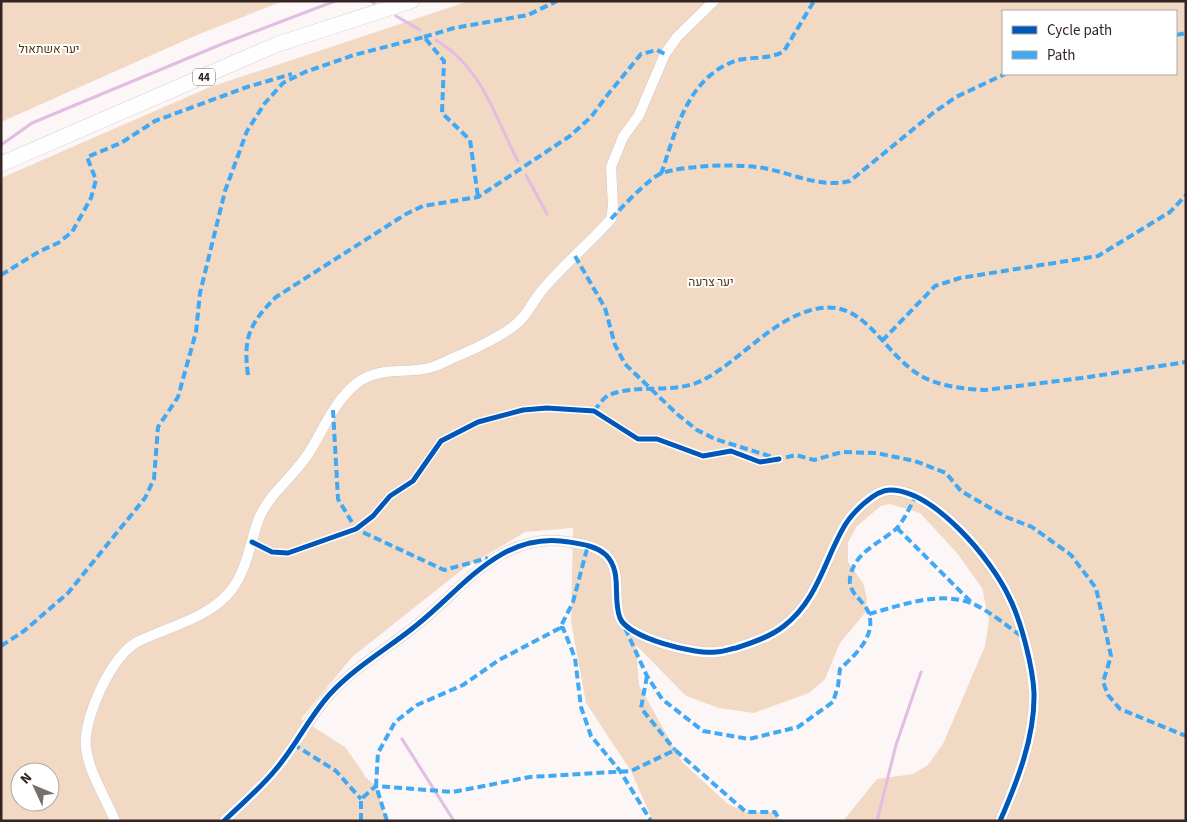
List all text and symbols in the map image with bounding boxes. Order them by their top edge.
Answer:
legend [1002,10,1177,75]
text: Cycle path [1047,20,1112,41]
park label: יער אשתאול [19,41,79,58]
text: Path [1047,45,1075,66]
road number: 44 [193,68,215,86]
park label: יער צרעה [688,274,734,291]
north arrow [10,762,60,812]
text: N [16,768,37,789]

